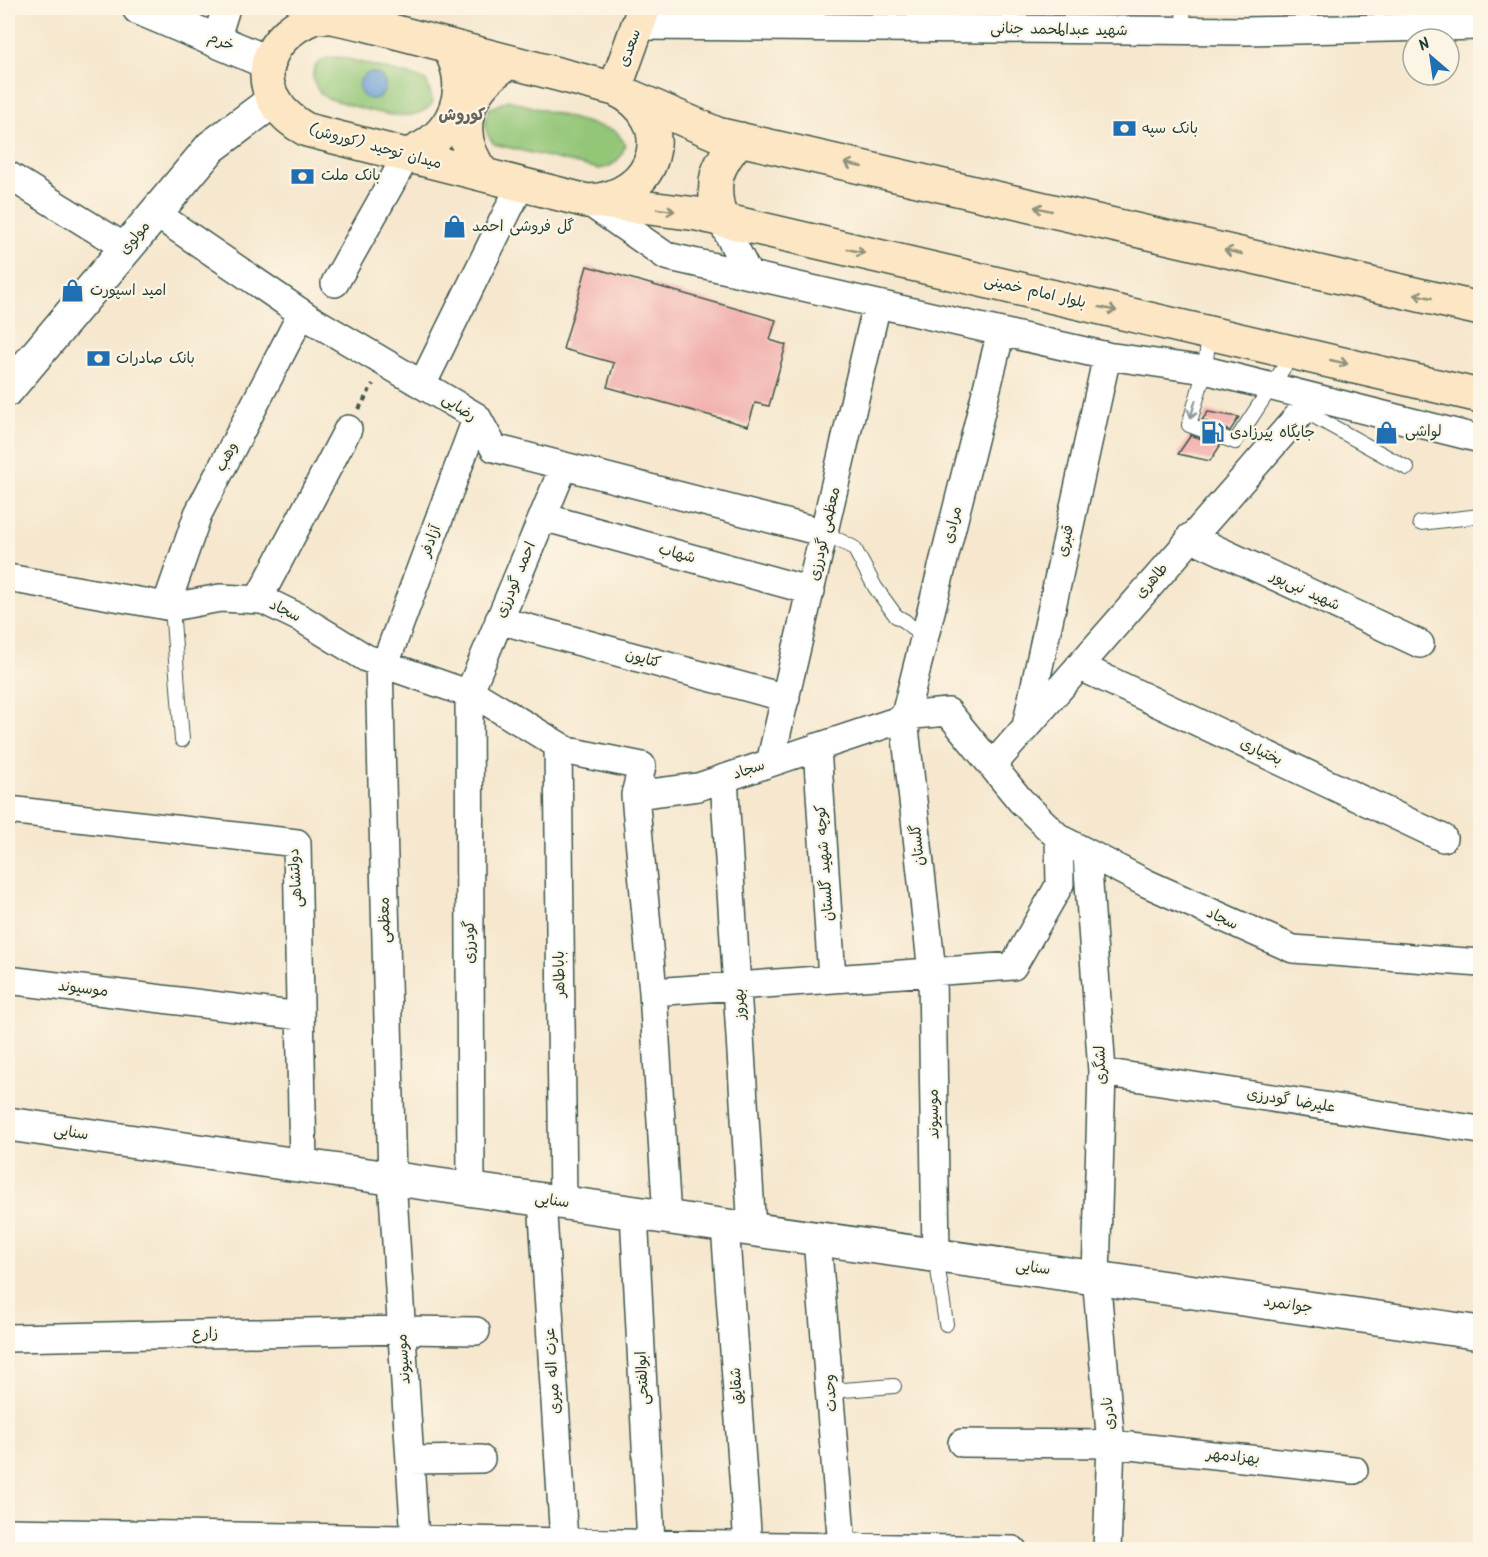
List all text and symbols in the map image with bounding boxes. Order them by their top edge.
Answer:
street label: شهید عبدالمحمد جنانی [990,17,1128,43]
street label: خرم [204,26,238,58]
street label: سعدی [612,26,648,70]
north arrow [1401,27,1461,87]
text: N [1414,32,1435,59]
district label: کوروش [439,103,485,128]
bank icon: بانک سپه [1111,116,1137,142]
place label: بانک سپه [1142,117,1198,141]
street label: میدان توحید (کوروش) [306,118,444,176]
one-way arrow [844,159,863,170]
bank icon: بانک ملت [290,163,316,189]
place label: بانک ملت [321,164,381,188]
one-way arrow [1034,202,1053,214]
one-way arrow [655,205,675,216]
shop icon: گل فروشی احمد [441,214,467,240]
place label: گل فروشی احمد [472,215,574,239]
street label: مولوی [114,216,156,260]
one-way arrow [847,245,866,257]
one-way arrow [1224,246,1244,257]
street label: بلوار امام خمینی [982,269,1088,315]
shop icon: امید اسپورت [59,278,85,304]
place label: امید اسپورت [90,279,166,303]
one-way arrow [1414,289,1433,301]
one-way arrow [1098,303,1117,315]
bank icon: بانک صادرات [85,346,111,372]
place label: بانک صادرات [116,347,195,371]
one-way arrow [1329,356,1348,368]
street label: رضایی [437,388,481,428]
one-way arrow [1187,400,1198,419]
shop icon: لواشی [1374,419,1400,445]
fuel station icon: جایگاه پیرزادی [1199,420,1225,446]
place label: لواشی [1405,420,1442,444]
place label: جایگاه پیرزادی [1230,421,1315,445]
street label: وهب [209,438,245,476]
street label: معظمی گودرزی [803,485,847,583]
street label: مرادی [937,504,969,546]
street label: آزادفر [414,521,448,562]
street label: قنبری [1051,523,1081,559]
street label: احمد گودرزی [489,538,543,622]
street label: شهاب [656,538,698,570]
street label: طاهری [1130,558,1174,604]
street label: شهید نبی‌پور [1265,564,1344,618]
street label: سجاد [265,593,305,629]
street label: کتایون [623,643,663,675]
street label: بختیاری [1236,732,1286,772]
street label: سجاد [730,753,768,787]
street label: کوچه شهید گلستان [809,804,841,922]
street label: گلستان [904,823,932,867]
street label: دولتشاهی [282,848,310,908]
street label: معظمی [373,897,397,943]
street label: سجاد [1202,901,1242,937]
street label: گودرزی [458,920,482,964]
street label: باباطاهر [548,950,572,1000]
street label: موسیوند [56,974,110,1004]
street label: بهروز [727,988,753,1021]
street label: لشگری [1088,1045,1114,1085]
street label: علیرضا گودرزی [1245,1082,1337,1120]
street label: موسیوند [922,1088,946,1140]
street label: سنایی [52,1119,90,1147]
street label: سنایی [533,1187,571,1215]
street label: سنایی [1014,1254,1052,1282]
street label: جوانمرد [1262,1290,1314,1320]
street label: زارع [192,1322,218,1346]
street label: عزت اله میری [538,1327,568,1415]
street label: موسیوند [390,1333,418,1385]
street label: ابوالفتحی [630,1350,656,1406]
street label: شقایق [724,1367,750,1405]
street label: وحدت [818,1373,844,1413]
street label: نادری [1096,1395,1122,1431]
street label: بهزادمهر [1204,1442,1261,1472]

